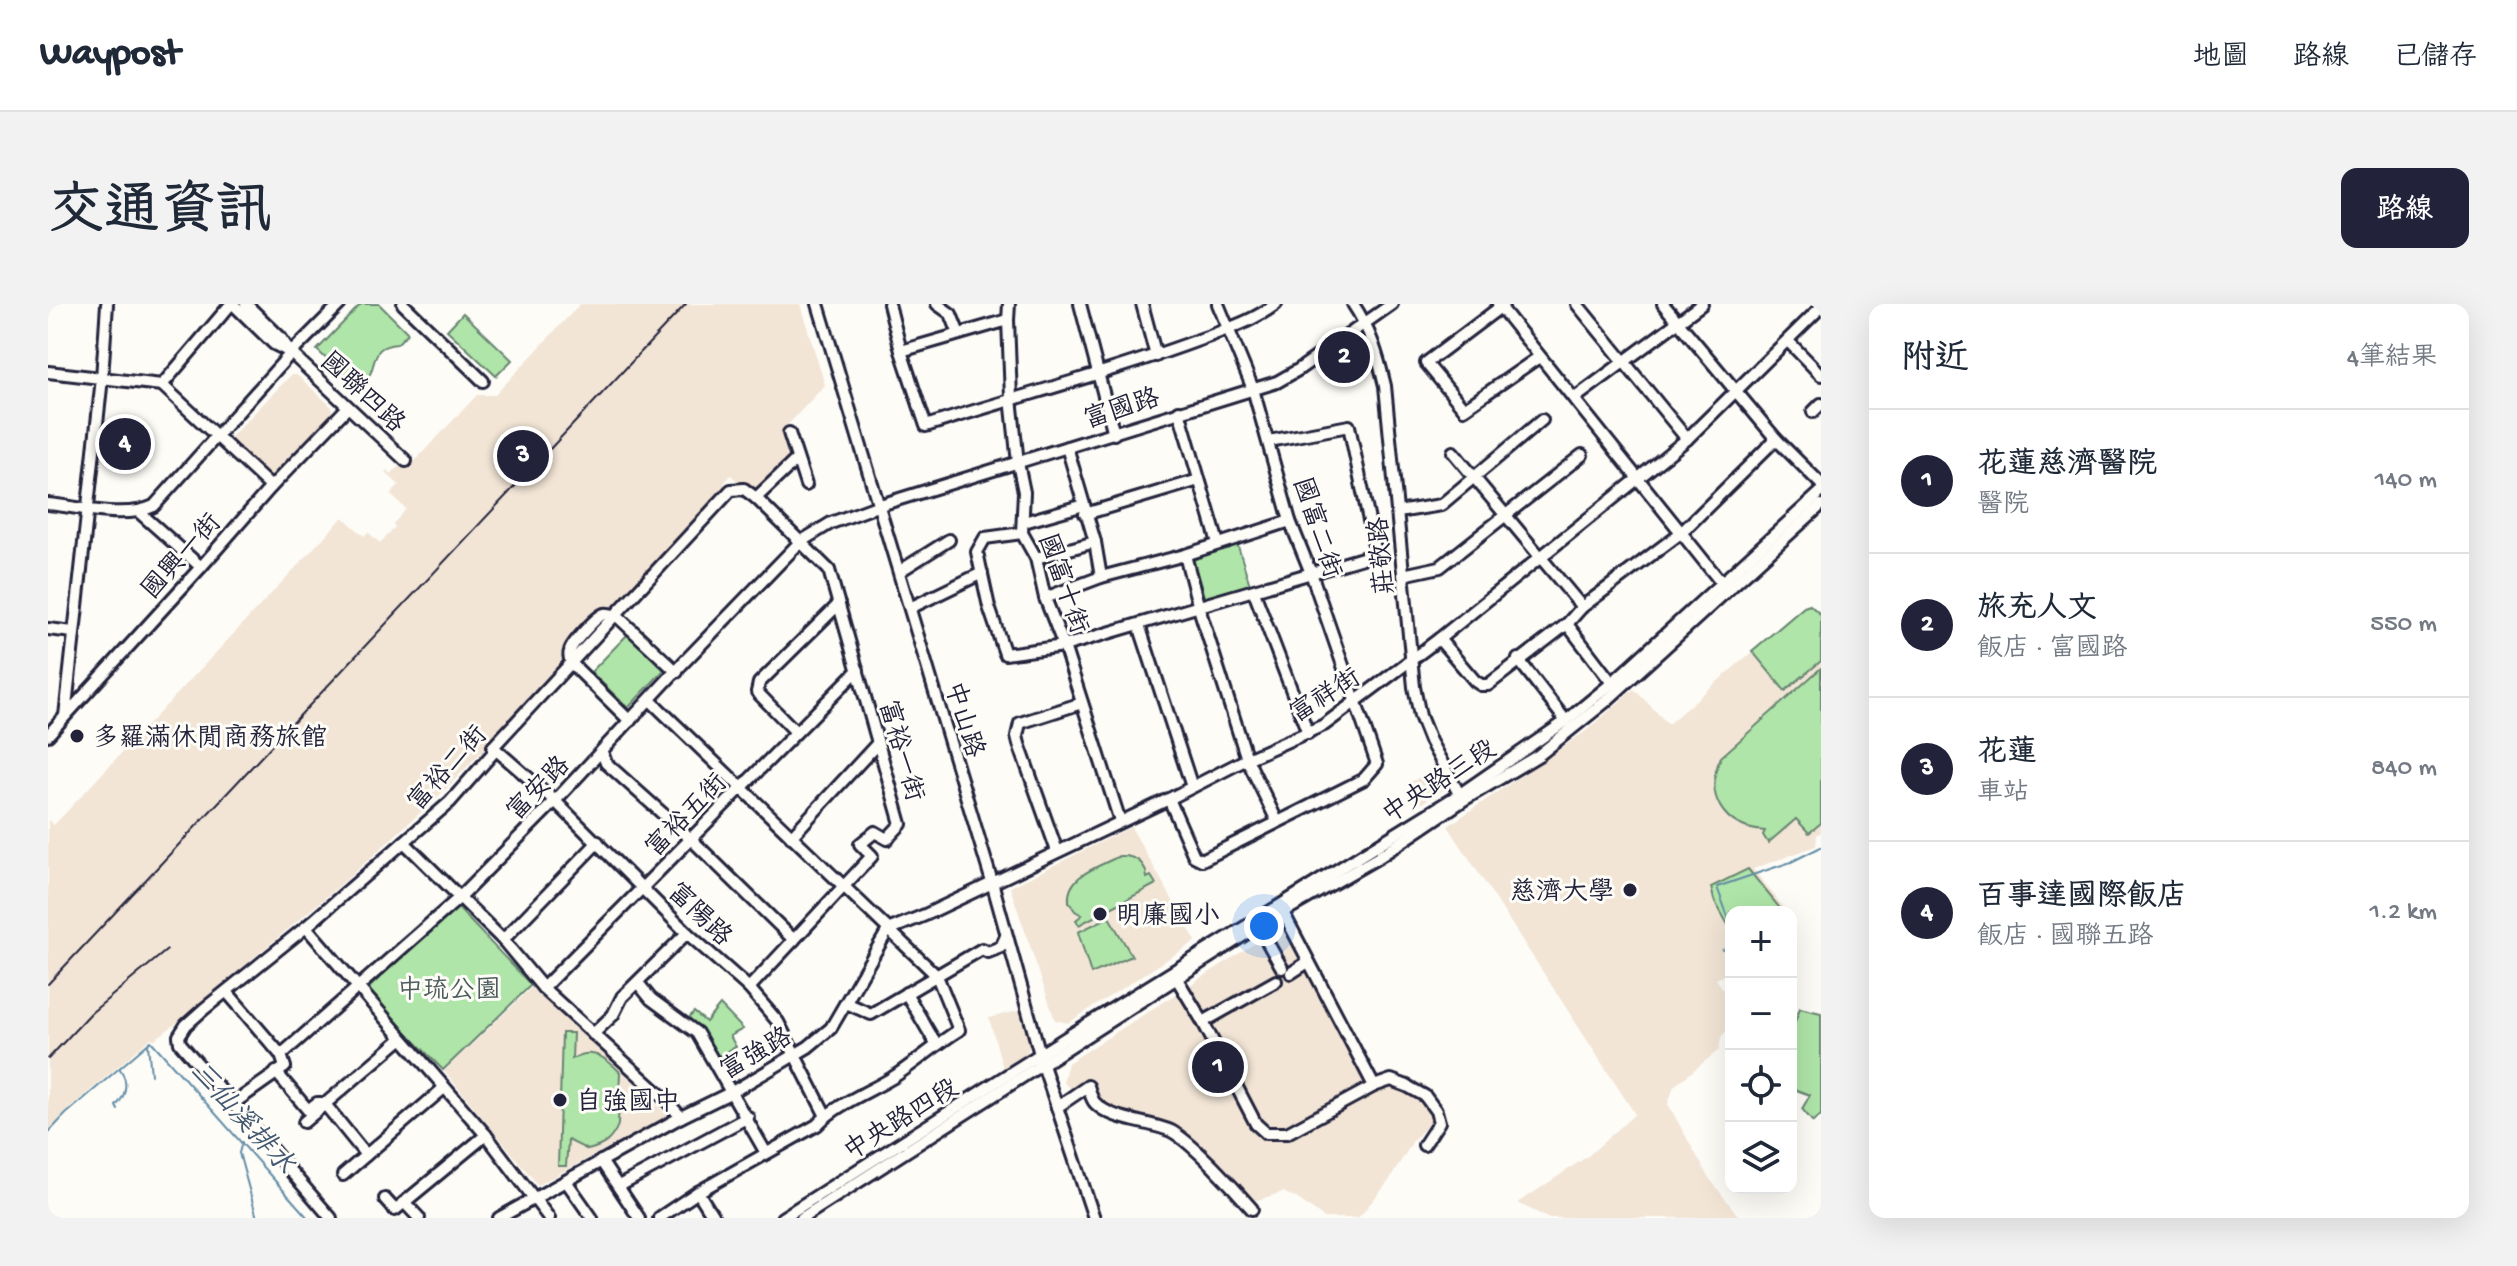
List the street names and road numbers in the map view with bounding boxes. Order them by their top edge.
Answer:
street label: 國聯四路 [312,346,411,441]
street label: 富國路 [1080,383,1164,438]
street label: 國富二街 [1284,474,1347,583]
street label: 國興一街 [136,508,230,607]
street label: 莊敬路 [1364,515,1403,596]
street label: 國富十街 [1029,530,1094,639]
street label: 富祥街 [1284,662,1368,732]
street label: 中山路 [935,678,990,762]
street label: 富裕一街 [869,696,930,806]
street label: 富裕二街 [402,720,496,819]
street label: 中央路三段 [1376,734,1503,832]
street label: 富安路 [501,750,578,829]
street label: 富裕五街 [640,768,736,865]
street label: 富陽路 [659,877,738,954]
street label: 富強路 [715,1021,799,1089]
street label: 中央路四段 [838,1073,966,1169]

